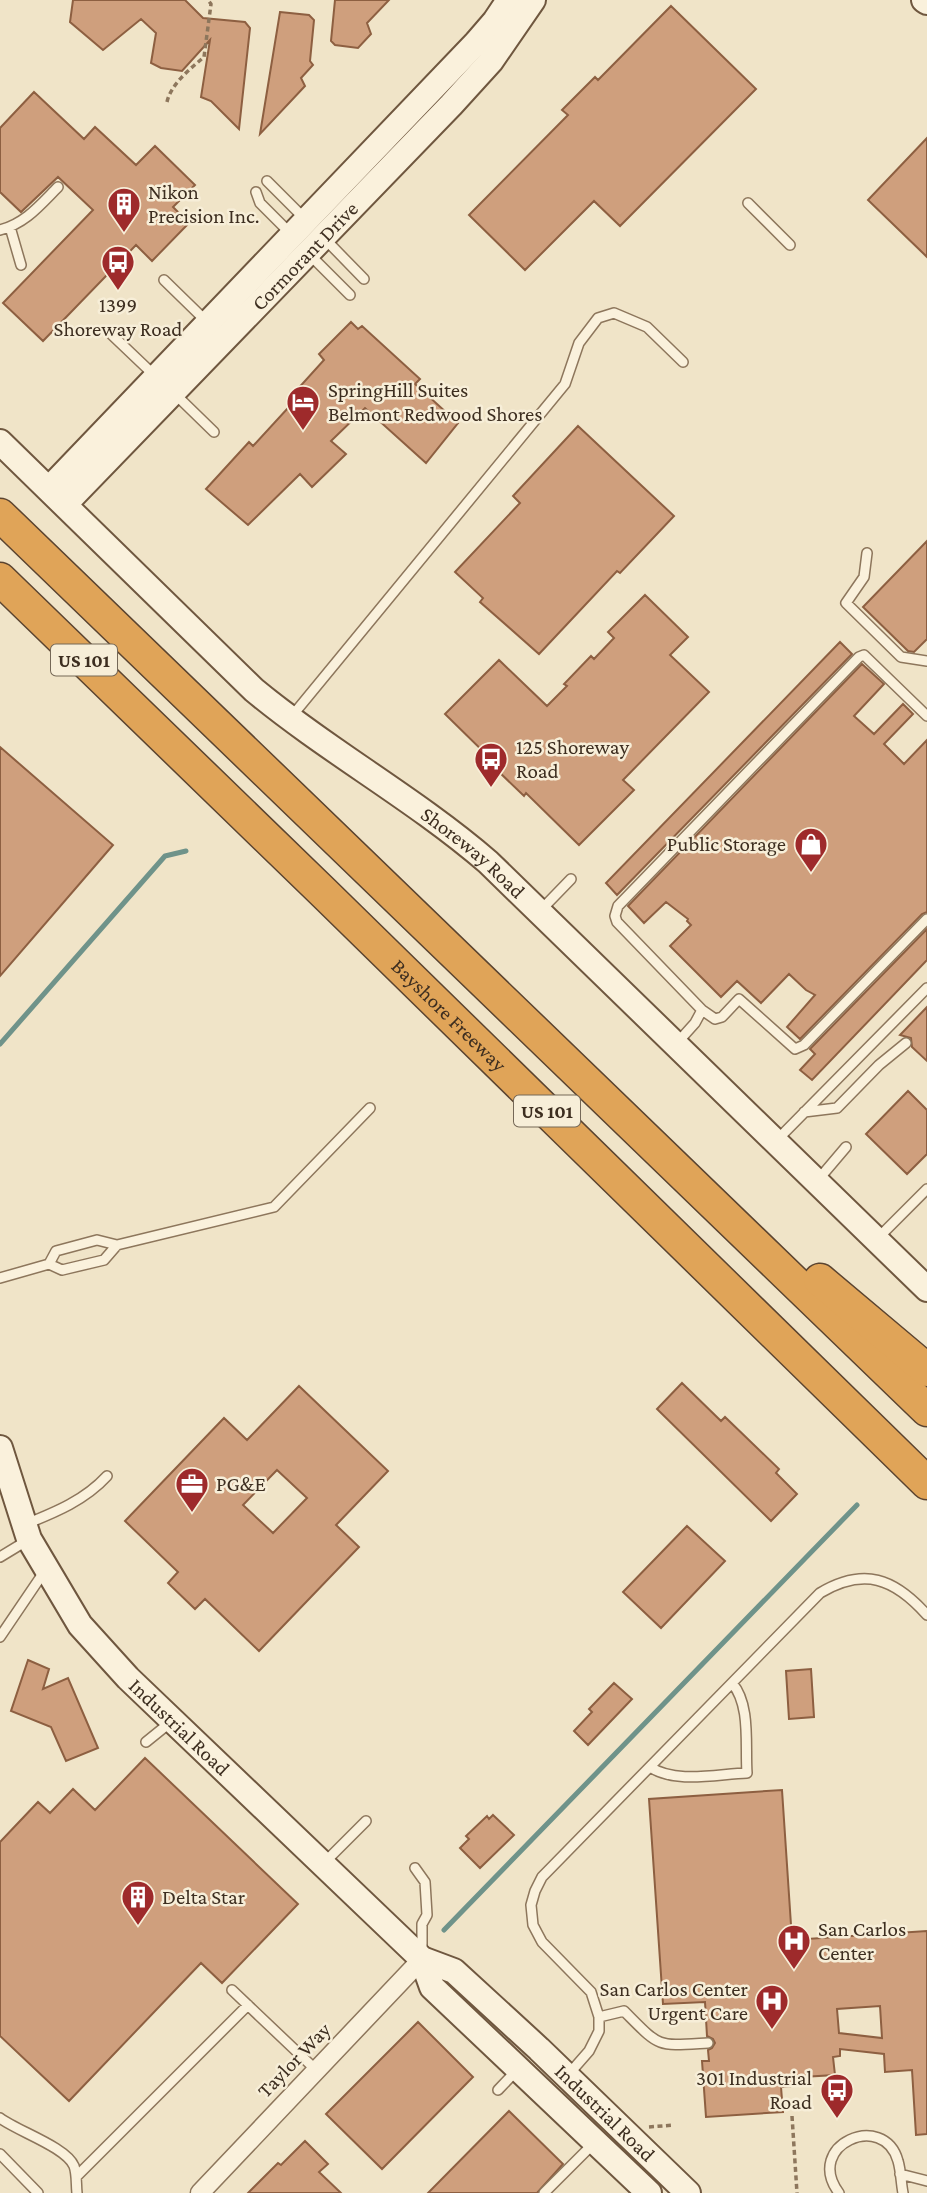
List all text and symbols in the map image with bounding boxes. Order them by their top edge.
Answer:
place label: Nikon Precision Inc. [148,180,260,228]
building icon: Nikon Precision Inc. [105,185,143,234]
street label: Cormorant Drive [247,197,363,315]
bus stop icon: 1399 Shoreway Road [99,243,137,292]
place label: 1399 Shoreway Road [54,293,182,341]
place label: SpringHill Suites Belmont Redwood Shores [328,378,542,426]
hotel icon: SpringHill Suites Belmont Redwood Shores [284,383,322,432]
road number: US 101 [51,645,117,676]
place label: 125 Shoreway Road [516,735,629,783]
bus stop icon: 125 Shoreway Road [472,740,510,789]
street label: Shoreway Road [416,802,530,903]
shop icon: Public Storage [792,825,830,874]
place label: Public Storage [667,832,786,856]
street label: Bayshore Freeway [387,954,512,1077]
road number: US 101 [514,1096,580,1126]
office icon: PG&E [173,1465,211,1514]
place label: PG&E [216,1472,266,1496]
street label: Industrial Road [124,1674,235,1781]
building icon: Delta Star [119,1878,157,1927]
place label: Delta Star [162,1885,246,1909]
place label: San Carlos Center [818,1917,906,1965]
hospital icon: San Carlos Center [775,1922,813,1971]
place label: San Carlos Center Urgent Care [600,1977,749,2025]
hospital icon: San Carlos Center Urgent Care [753,1982,791,2031]
street label: Taylor Way [252,2017,336,2102]
street label: Industrial Road [550,2059,660,2167]
place label: 301 Industrial Road [696,2066,812,2114]
bus stop icon: 301 Industrial Road [818,2071,856,2120]

